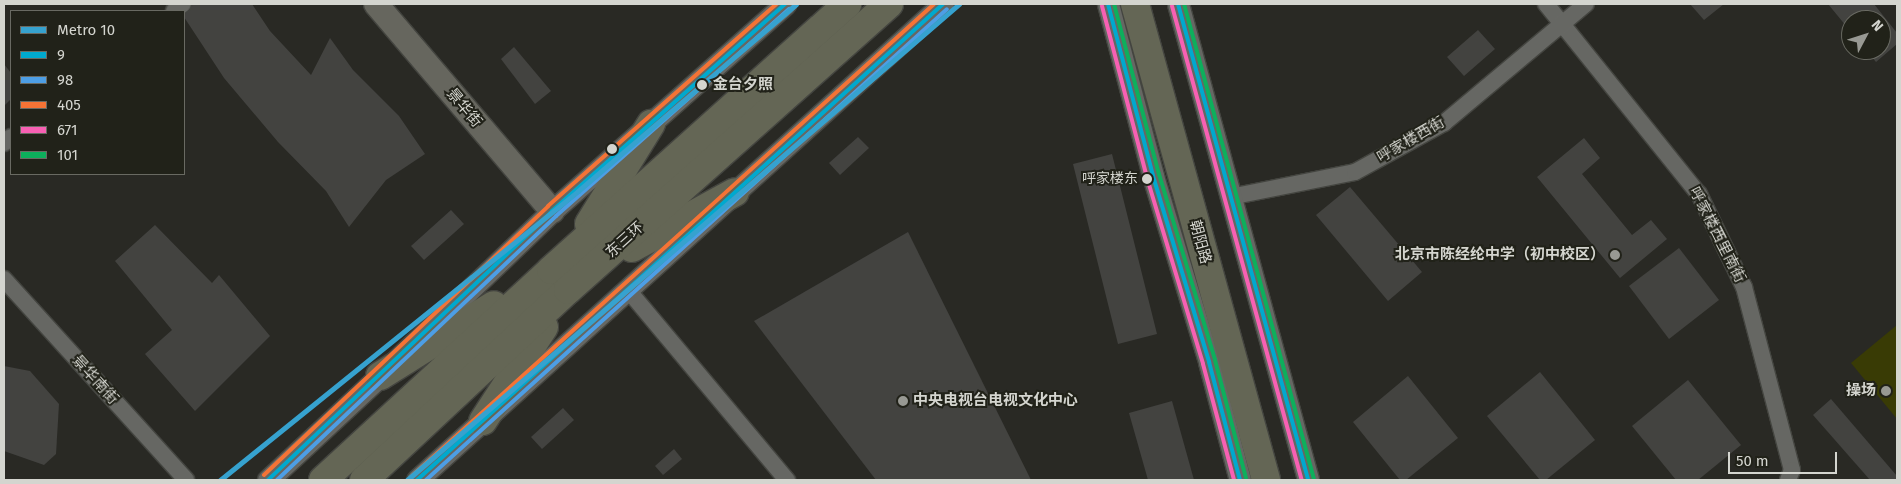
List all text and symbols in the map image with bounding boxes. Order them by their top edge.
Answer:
legend [10,10,185,175]
north arrow [1841,10,1891,60]
text: N [1868,17,1887,35]
text: Metro 10 [57,21,115,39]
text: 9 [57,46,65,64]
text: 98 [57,71,73,89]
place label: 金台夕照 [713,76,773,94]
marker: 金台夕照 [695,78,709,92]
street label: 景华街 [443,85,485,131]
text: 405 [57,96,81,114]
street label: 呼家楼西街 [1374,113,1448,167]
text: 671 [57,121,78,139]
unlabelled marker [607,144,617,154]
text: 101 [57,146,78,164]
place label: 呼家楼东 [1082,171,1138,187]
marker: 呼家楼东 [1142,174,1152,184]
street label: 呼家楼西里南街 [1685,184,1749,286]
street label: 东三环 [602,218,648,262]
street label: 朝阳路 [1185,218,1215,266]
place label: 北京市陈经纶中学（初中校区） [1395,246,1605,264]
marker: 北京市陈经纶中学（初中校区） [1609,249,1621,261]
street label: 景华南街 [68,352,122,408]
place label: 操场 [1846,382,1876,400]
marker: 操场 [1880,385,1892,397]
place label: 中央电视台电视文化中心 [913,392,1078,410]
marker: 中央电视台电视文化中心 [897,395,909,407]
scale bar [1731,442,1840,474]
text: 50 m [1736,452,1769,470]

